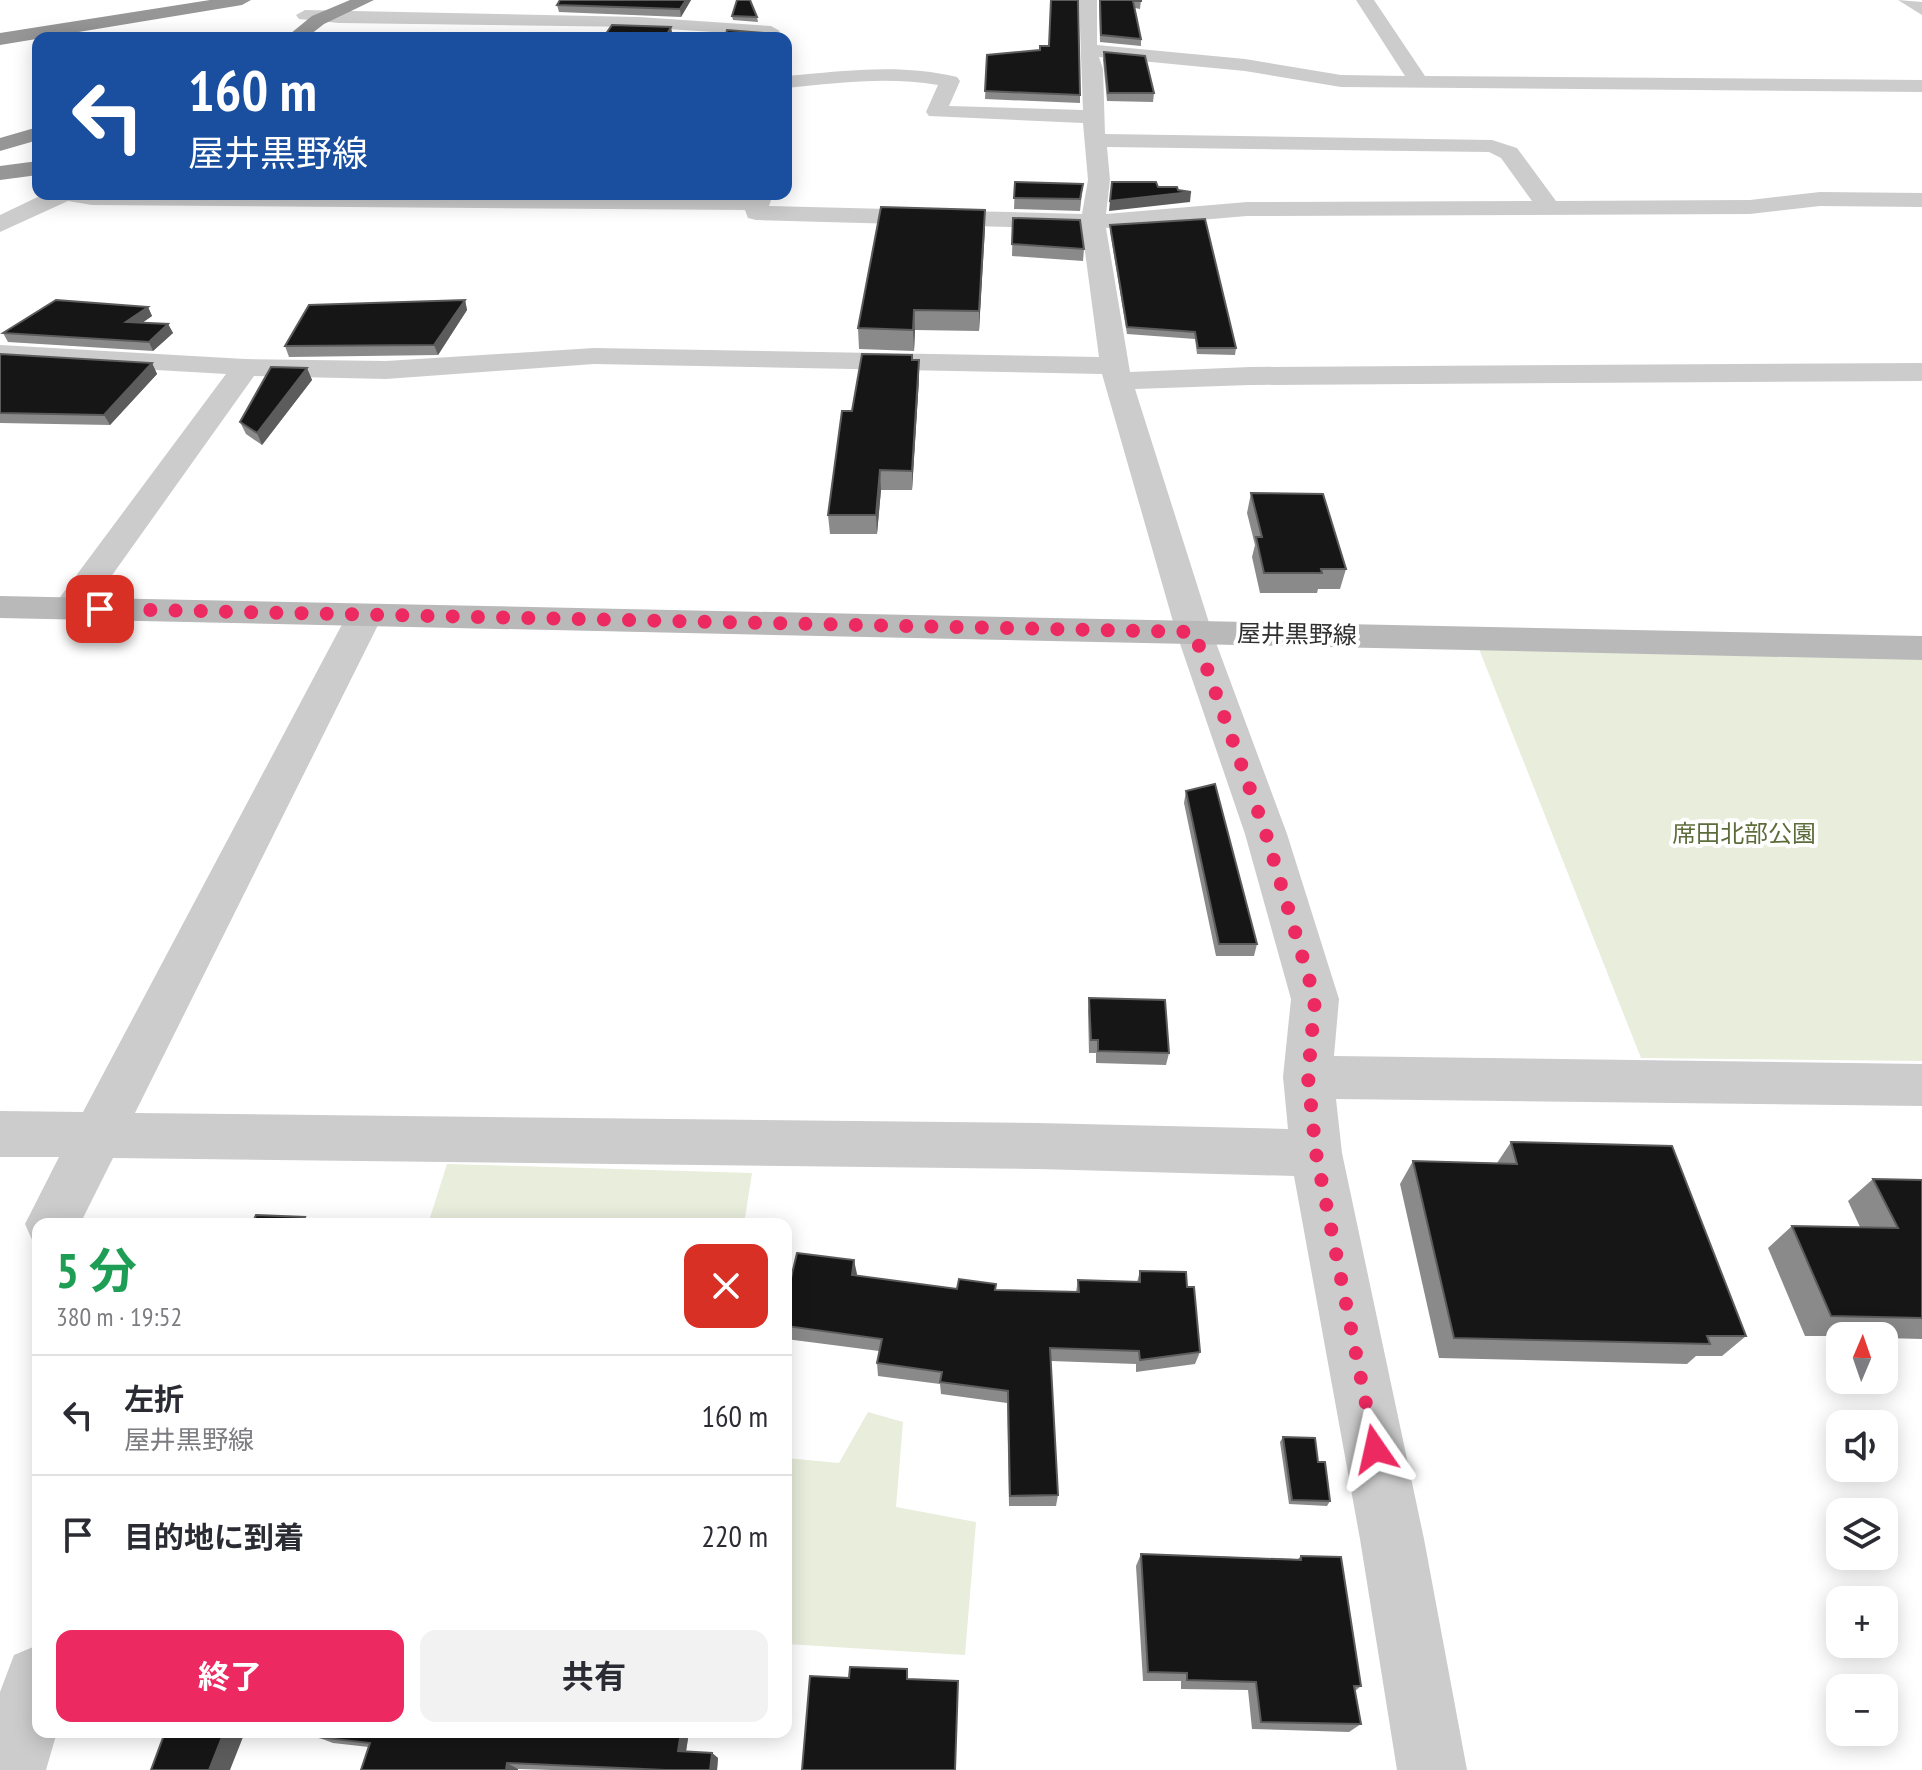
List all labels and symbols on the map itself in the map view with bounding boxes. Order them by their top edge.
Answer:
pin [66,575,134,643]
street label: 屋井黒野線 [1237,617,1357,651]
park label: 席田北部公園 [1672,818,1816,849]
north arrow [1826,1322,1898,1394]
position arrow [1333,1407,1417,1491]

